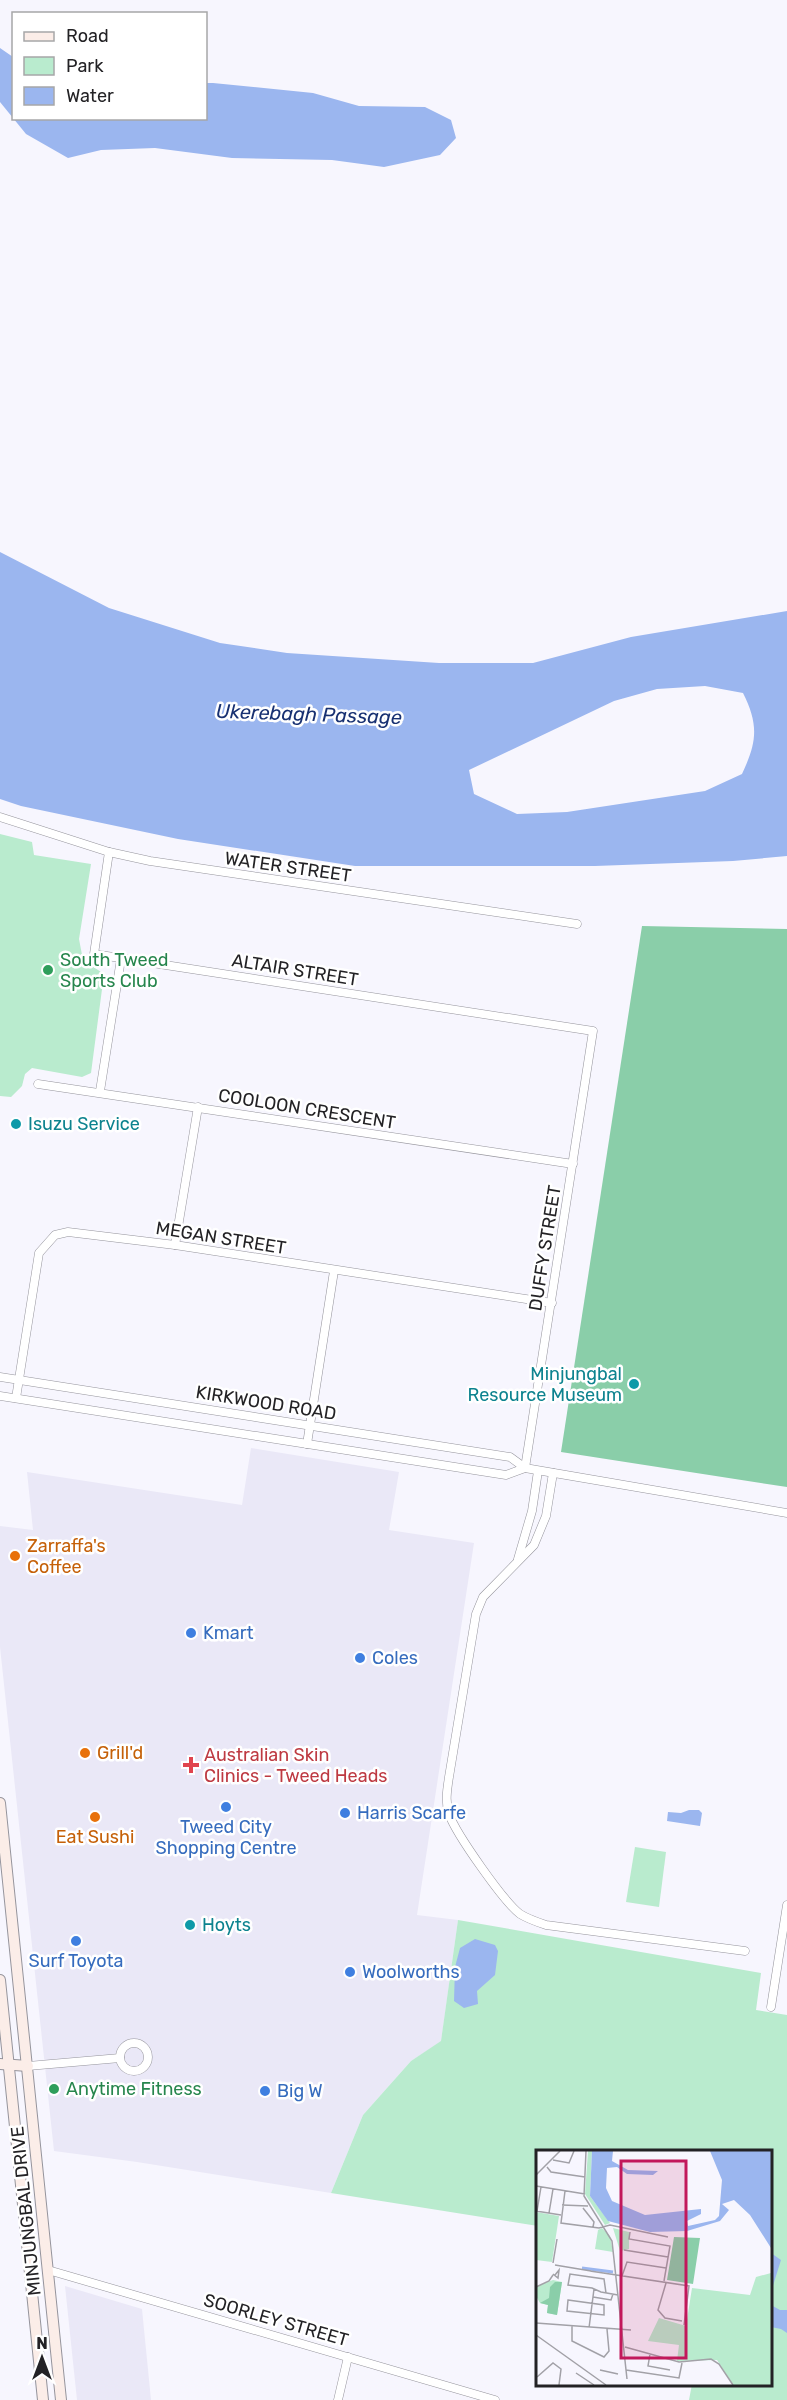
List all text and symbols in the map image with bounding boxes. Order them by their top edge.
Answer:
legend [12,12,207,120]
text: Road [66,25,109,47]
text: Park [66,55,104,77]
text: Water [66,85,114,107]
water label: Ukerebagh Passage [216,699,402,729]
street label: WATER STREET [223,847,353,887]
place label: South Tweed Sports Club [60,949,169,992]
street label: ALTAIR STREET [230,949,360,991]
marker: South Tweed Sports Club [41,963,55,977]
street label: COOLOON CRESCENT [217,1084,397,1134]
place label: Isuzu Service [28,1113,140,1135]
marker: Isuzu Service [9,1117,23,1131]
street label: DUFFY STREET [524,1184,566,1312]
street label: MEGAN STREET [154,1217,288,1259]
place label: Minjungbal Resource Museum [468,1363,622,1406]
marker: Minjungbal Resource Museum [627,1377,641,1391]
street label: KIRKWOOD ROAD [194,1381,338,1425]
place label: Zarraffa's Coffee [27,1535,106,1578]
marker: Zarraffa's Coffee [8,1549,22,1563]
place label: Kmart [203,1622,254,1644]
marker: Kmart [184,1626,198,1640]
place label: Coles [372,1647,418,1669]
marker: Coles [353,1651,367,1665]
place label: Grill'd [97,1742,143,1764]
place label: Australian Skin Clinics - Tweed Heads [204,1744,388,1787]
marker: Grill'd [78,1746,92,1760]
marker: Australian Skin Clinics - Tweed Heads [182,1756,200,1774]
marker: Tweed City Shopping Centre [219,1800,233,1814]
place label: Harris Scarfe [357,1802,466,1824]
marker: Harris Scarfe [338,1806,352,1820]
marker: Eat Sushi [88,1810,102,1824]
place label: Tweed City Shopping Centre [156,1816,297,1859]
place label: Eat Sushi [56,1826,134,1848]
place label: Hoyts [202,1914,251,1936]
marker: Hoyts [183,1918,197,1932]
marker: Surf Toyota [69,1934,83,1948]
place label: Surf Toyota [29,1950,123,1972]
place label: Woolworths [362,1961,460,1983]
marker: Woolworths [343,1965,357,1979]
place label: Anytime Fitness [66,2078,202,2100]
place label: Big W [277,2080,323,2102]
marker: Anytime Fitness [47,2082,61,2096]
marker: Big W [258,2084,272,2098]
street label: MINJUNGBAL DRIVE [6,2125,46,2297]
inset map [536,2150,772,2385]
street label: SOORLEY STREET [201,2289,351,2351]
north arrow [12,2328,72,2388]
text: N [36,2334,48,2353]

